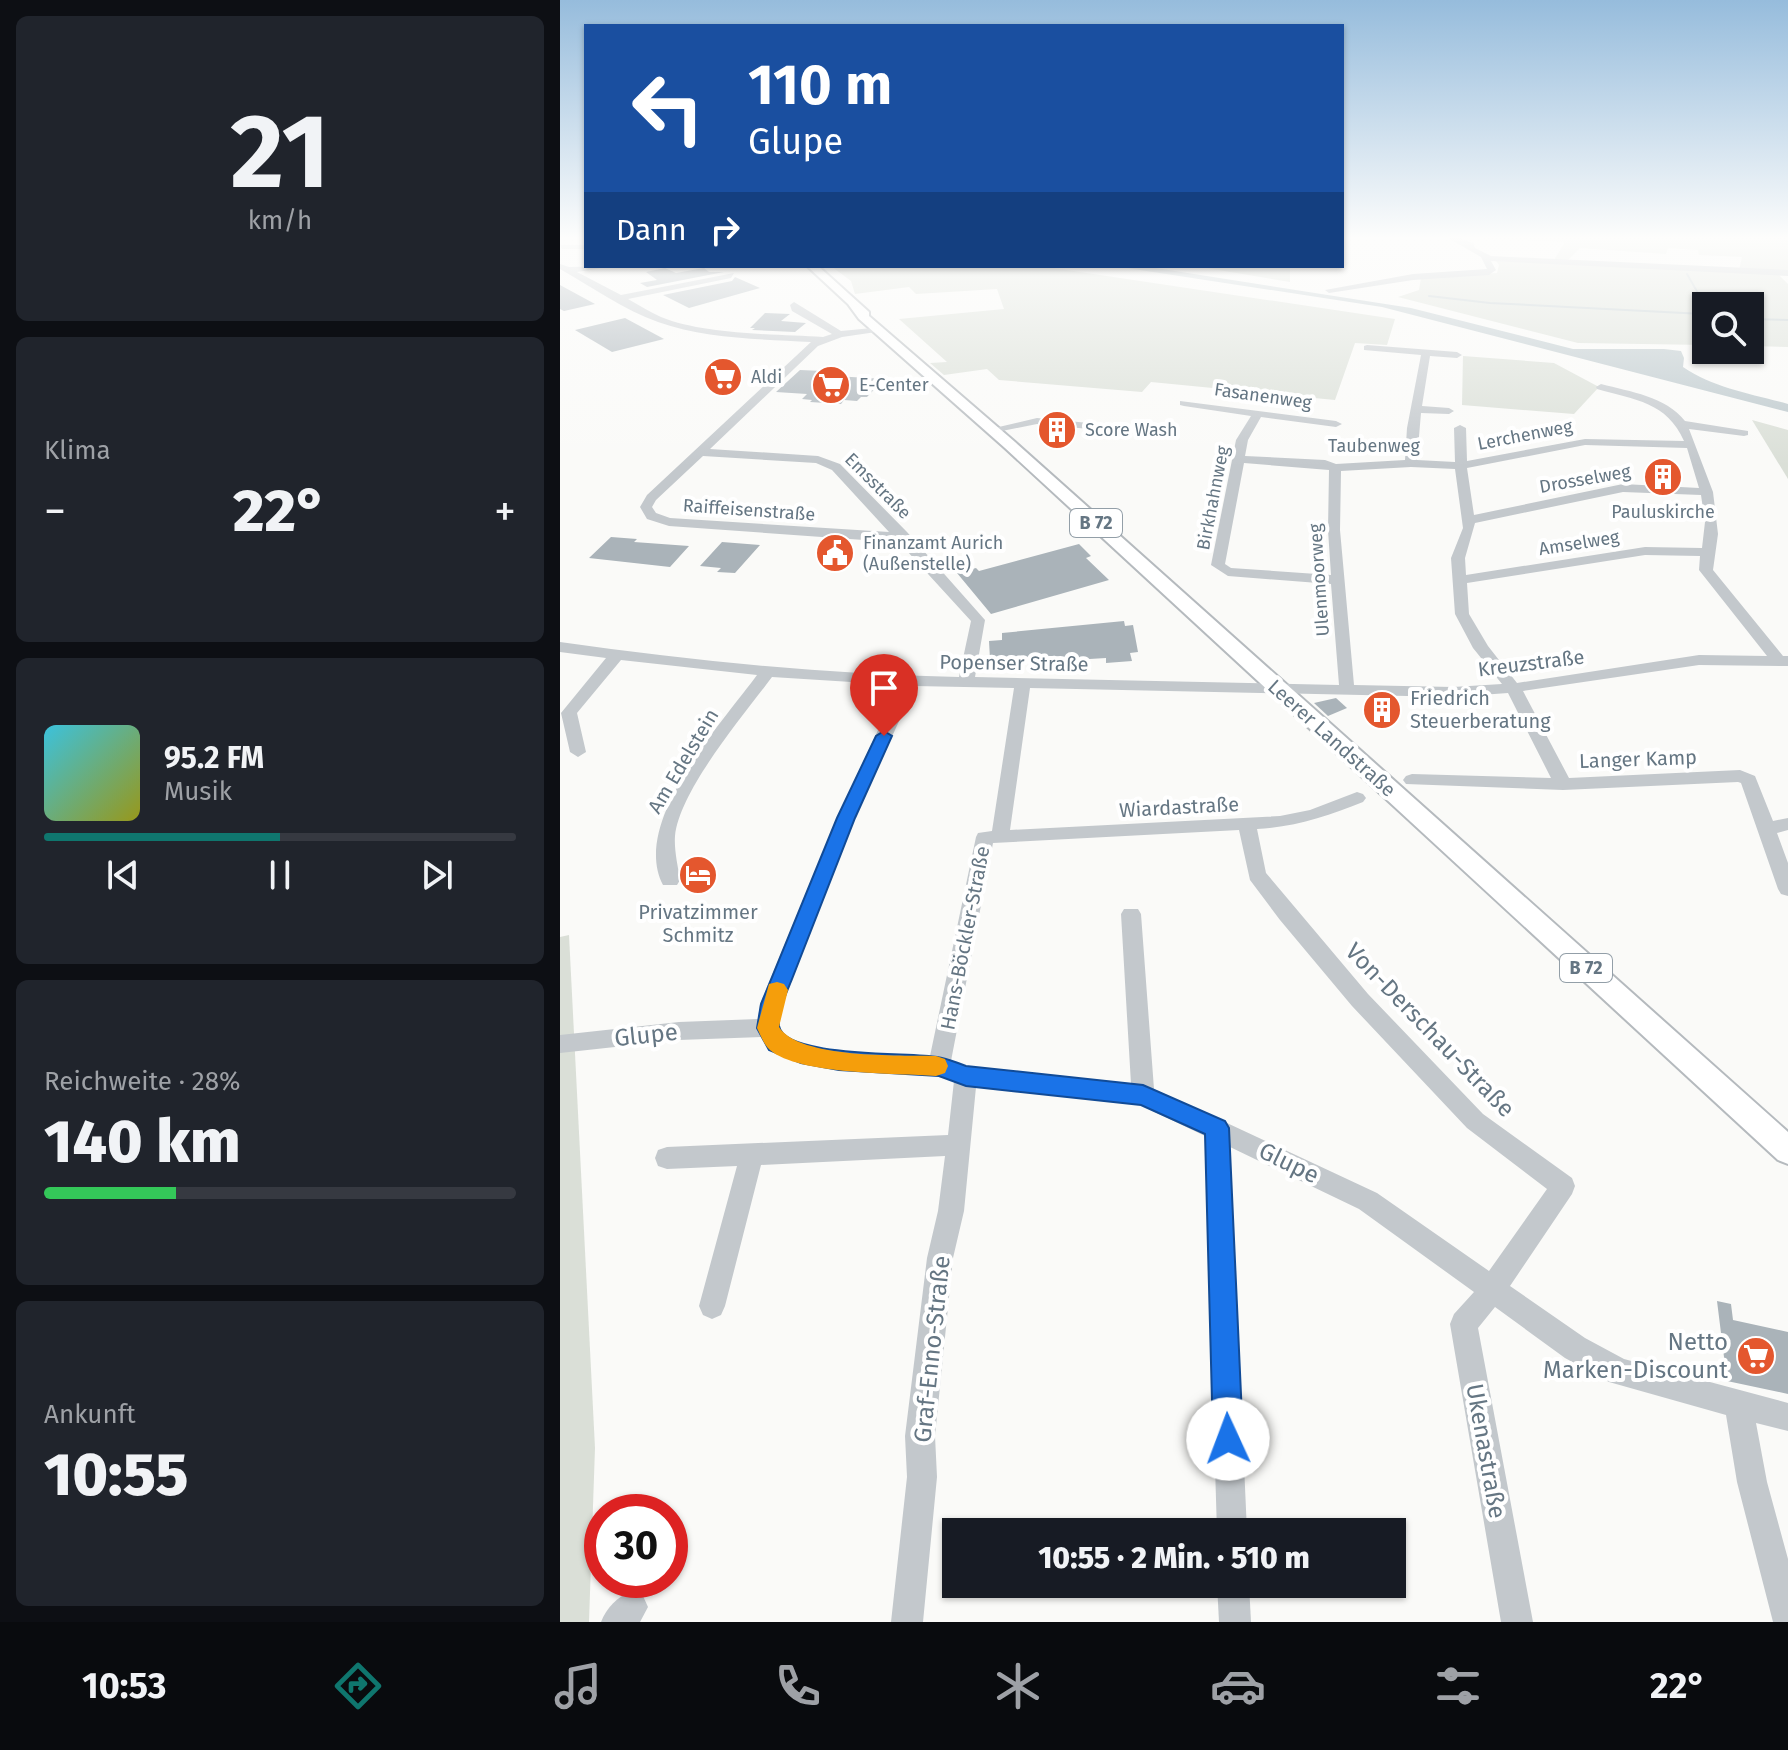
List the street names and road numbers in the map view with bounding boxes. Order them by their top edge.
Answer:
street label: Fasanenweg [1213,378,1314,414]
street label: Lerchenweg [1476,415,1575,455]
street label: Taubenweg [1328,435,1421,457]
street label: Birkhahnweg [1192,443,1234,552]
street label: Emsstraße [840,448,916,524]
street label: Drosselweg [1538,460,1633,498]
street label: Raiffeisenstraße [682,494,816,526]
road number: B 72 [1070,509,1122,537]
street label: Ulenmoorweg [1304,522,1334,637]
street label: Amselweg [1537,526,1622,560]
street label: Kreuzstraße [1476,645,1586,681]
street label: Popenser Straße [939,650,1089,676]
street label: Leerer Landstraße [1263,674,1401,802]
street label: Am Edelstein [642,704,724,818]
street label: Langer Kamp [1579,745,1697,773]
street label: Wiardastraße [1118,792,1240,822]
street label: Hans-Böckler-Straße [935,844,995,1032]
street label: Von-Derschau-Straße [1340,937,1520,1123]
road number: B 72 [1560,954,1612,982]
street label: Glupe [613,1018,679,1052]
street label: Glupe [1254,1137,1324,1189]
street label: Graf-Enno-Straße [908,1254,956,1444]
street label: Ukenastraße [1460,1381,1512,1521]

